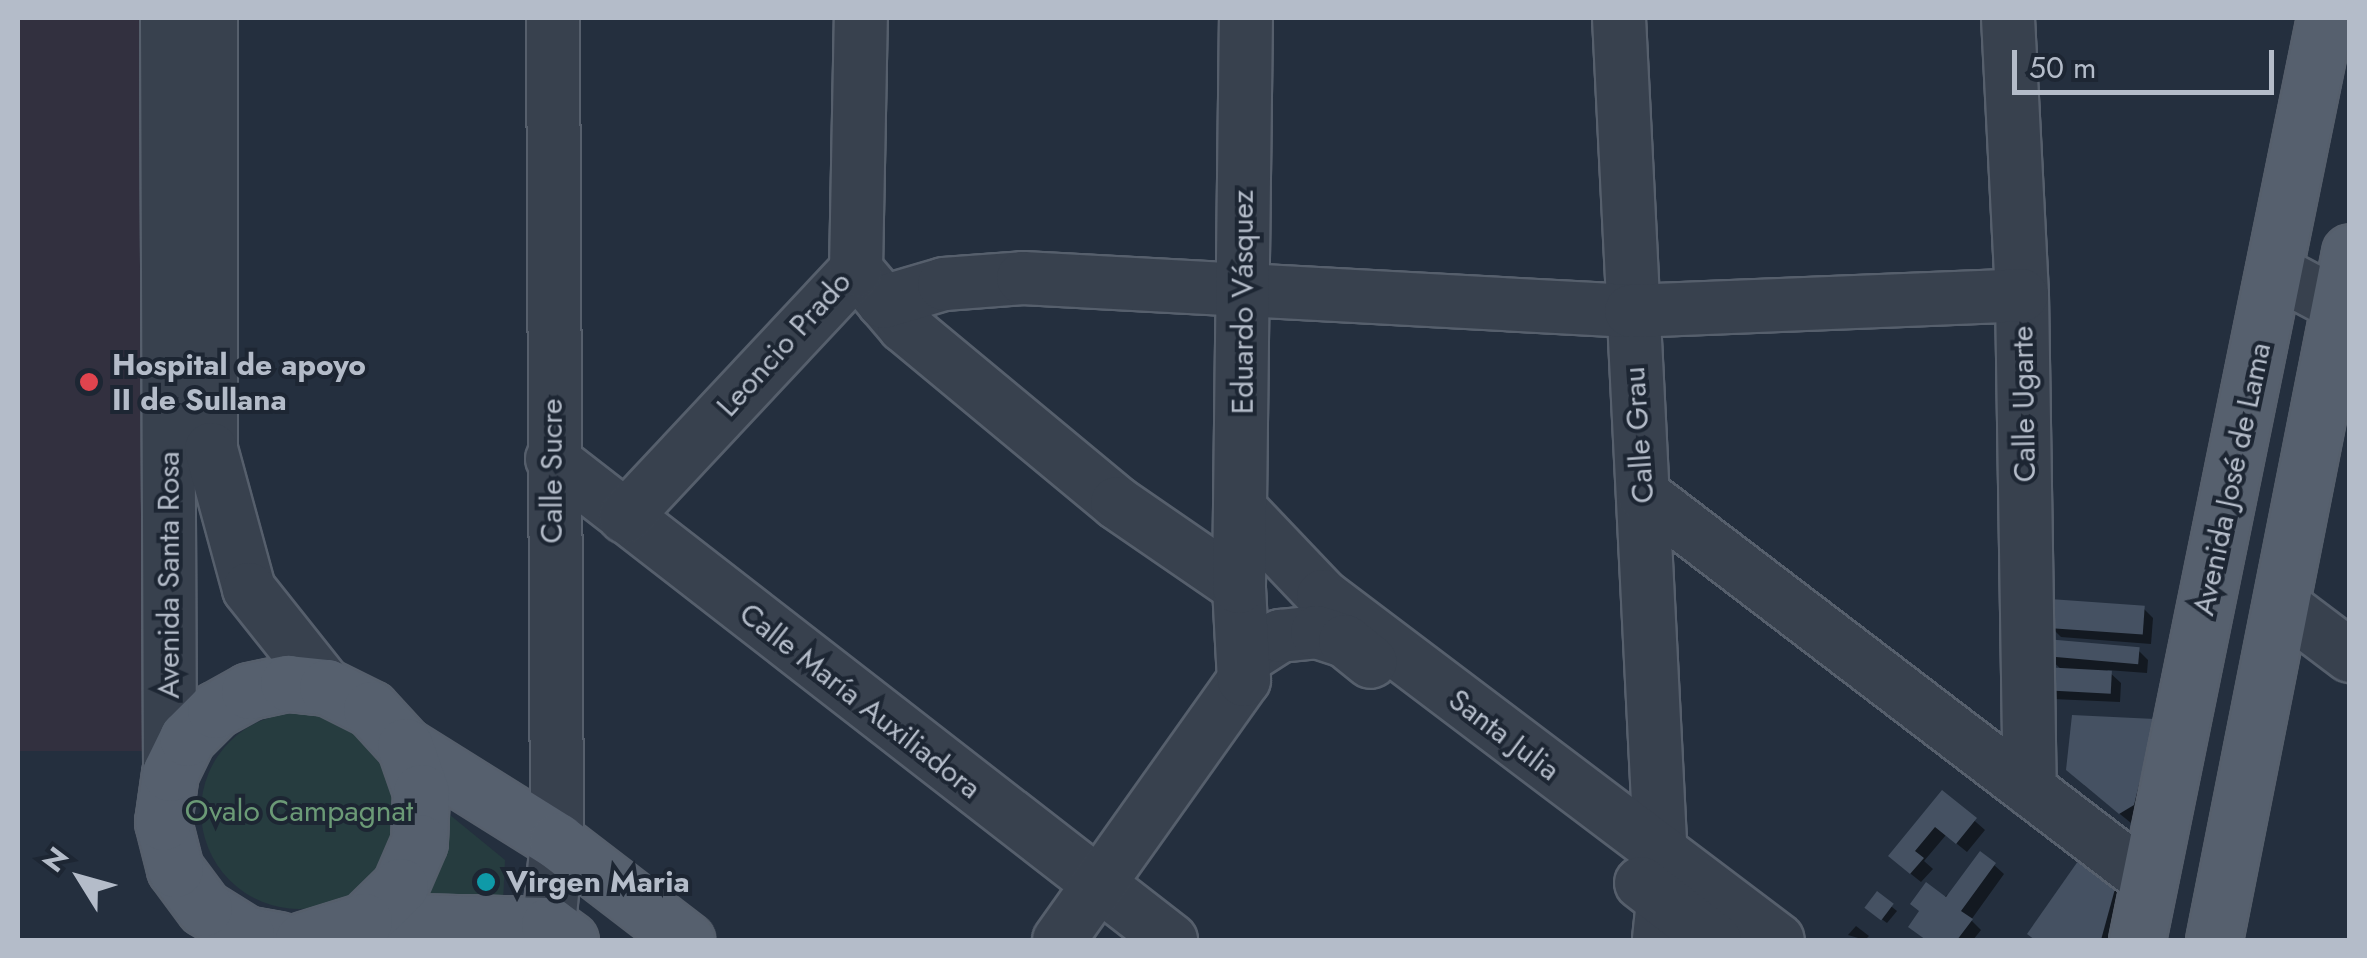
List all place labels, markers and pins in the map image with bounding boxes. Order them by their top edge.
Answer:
place label: Hospital de apoyo II de Sullana [112,347,366,418]
marker: Hospital de apoyo II de Sullana [76,369,102,395]
place label: Virgen Maria [506,864,690,900]
marker: Virgen Maria [475,871,497,893]

